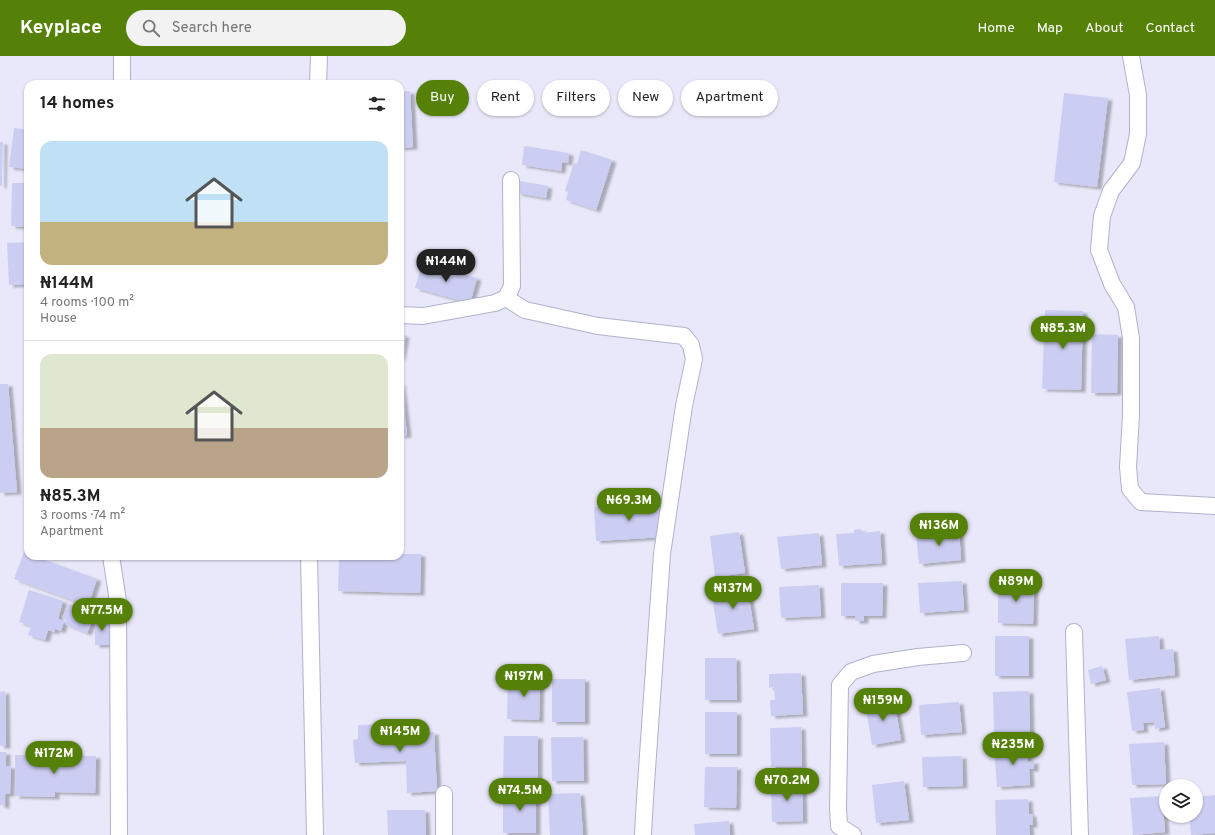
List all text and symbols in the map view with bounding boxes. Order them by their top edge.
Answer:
search box [126,10,406,46]
text: Keyplace [20,16,102,40]
icon: search [140,17,162,39]
text: Search here [172,19,252,38]
text: Home [978,20,1015,37]
text: Map [1037,20,1063,37]
text: About [1085,20,1124,37]
text: Contact [1146,20,1195,37]
chip: Buy [416,80,469,116]
chip: Rent [477,80,534,116]
chip: Filters [542,80,610,116]
chip: New [618,80,673,116]
chip: Apartment [681,80,778,116]
text: 14 homes [40,93,114,115]
icon: filters [366,93,388,115]
icon: home [178,167,250,239]
pin: ₦144M [418,249,474,283]
text: ₦144M [425,254,467,270]
text: ₦144M [40,273,94,295]
text: 4 rooms · 100 m² [40,295,134,311]
text: House [40,311,77,327]
pin: ₦85.3M [1030,316,1096,350]
text: ₦85.3M [1040,321,1086,337]
icon: home [178,380,250,452]
text: ₦85.3M [40,486,100,508]
pin: ₦69.3M [596,488,662,522]
text: ₦69.3M [606,493,652,509]
text: 3 rooms · 74 m² [40,508,125,524]
pin: ₦136M [911,513,967,547]
text: ₦136M [919,518,959,534]
text: Apartment [40,524,103,540]
pin: ₦89M [992,569,1040,603]
text: ₦89M [998,574,1034,590]
pin: ₦137M [705,576,761,610]
text: ₦137M [714,581,752,597]
pin: ₦77.5M [69,598,135,632]
text: ₦77.5M [81,603,123,619]
pin: ₦197M [496,664,552,698]
text: ₦197M [504,669,544,685]
pin: ₦159M [855,688,911,722]
text: ₦159M [863,693,903,709]
pin: ₦145M [372,719,428,753]
text: ₦145M [380,724,420,740]
pin: ₦235M [985,732,1041,766]
text: ₦235M [992,737,1034,753]
pin: ₦172M [26,741,82,775]
text: ₦172M [34,746,74,762]
pin: ₦70.2M [754,768,820,802]
text: ₦70.2M [764,773,810,789]
pin: ₦74.5M [487,778,553,812]
map controls [1159,779,1203,823]
button: layers [1159,779,1203,823]
text: ₦74.5M [498,783,542,799]

